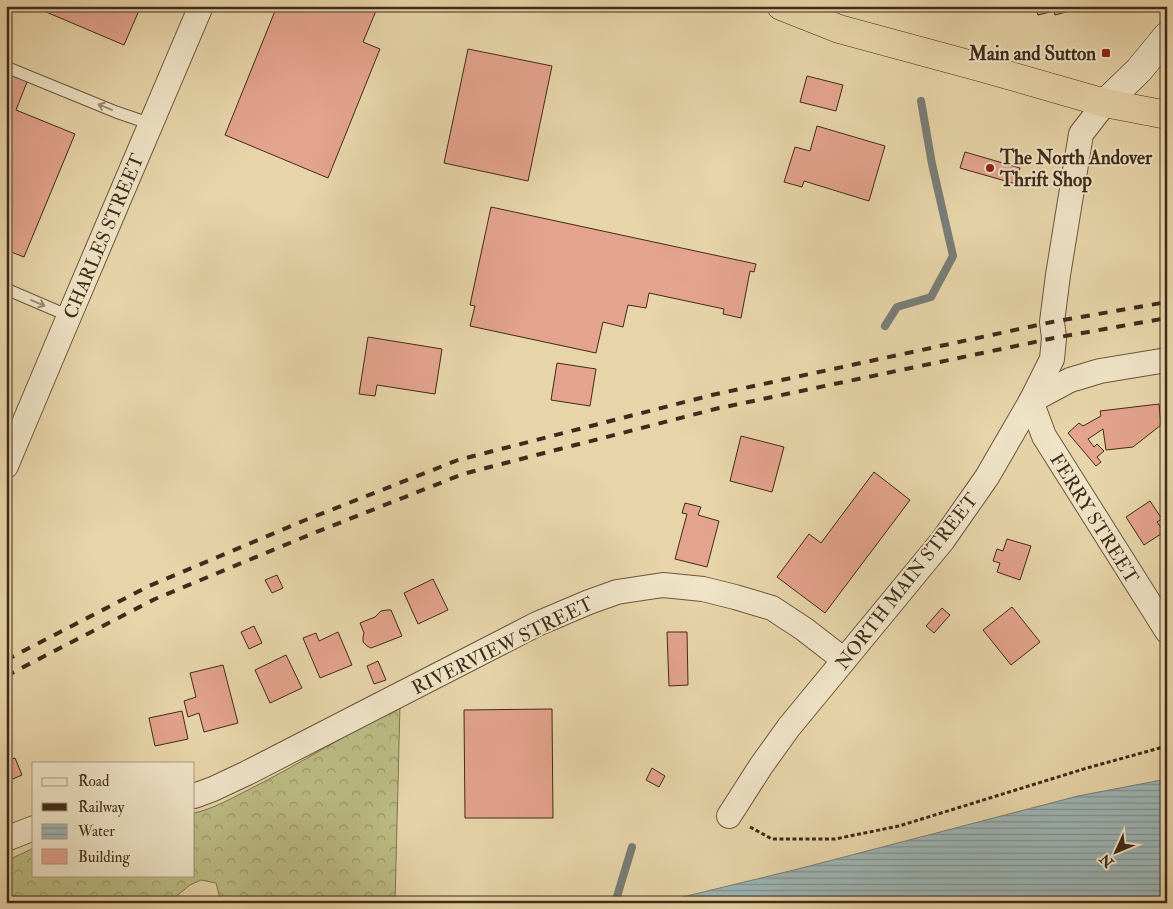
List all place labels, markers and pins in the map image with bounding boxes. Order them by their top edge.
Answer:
place label: Main and Sutton [968,42,1096,66]
marker: Main and Sutton [1100,47,1112,59]
place label: The North Andover Thrift Shop [999,146,1153,193]
marker: The North Andover Thrift Shop [984,162,996,174]

